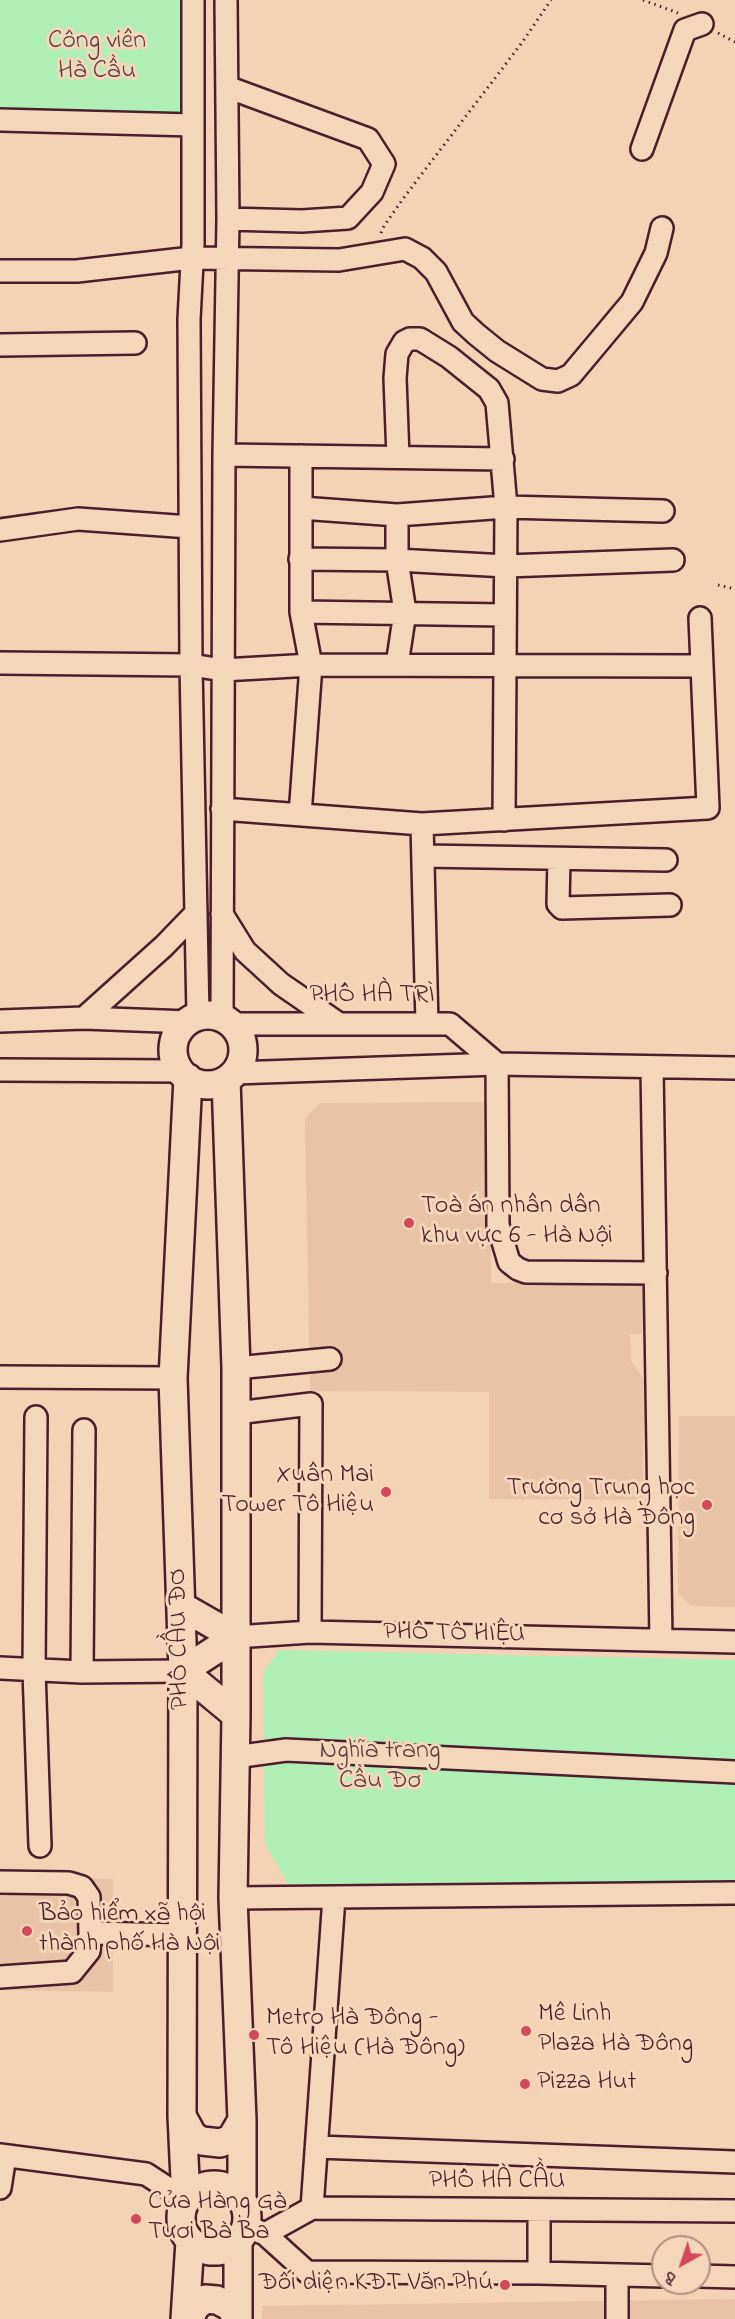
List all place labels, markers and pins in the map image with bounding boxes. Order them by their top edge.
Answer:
place label: Toà án nhân dân khu vực 6 - Hà Nội [421,1192,613,1254]
marker: Toà án nhân dân khu vực 6 - Hà Nội [402,1216,416,1230]
place label: Xuân Mai Tower Tô Hiệu [221,1461,374,1522]
place label: Trường Trung học cơ sở Hà Đông [507,1474,695,1536]
marker: Xuân Mai Tower Tô Hiệu [379,1485,393,1499]
marker: Trường Trung học cơ sở Hà Đông [700,1498,714,1512]
place label: Bảo hiểm xã hội thành phố Hà Nội [39,1900,220,1961]
marker: Bảo hiểm xã hội thành phố Hà Nội [20,1924,34,1938]
place label: Mê Linh Plaza Hà Đông [538,2000,693,2062]
place label: Metro Hà Đông - Tô Hiệu (Hà Đông) [266,2004,465,2066]
marker: Mê Linh Plaza Hà Đông [519,2024,533,2038]
marker: Metro Hà Đông - Tô Hiệu (Hà Đông) [247,2028,261,2042]
place label: Pizza Hut [537,2068,636,2100]
marker: Pizza Hut [518,2077,532,2091]
place label: Cửa Hàng Gà Tươi Bà Ba [148,2188,286,2250]
marker: Cửa Hàng Gà Tươi Bà Ba [129,2212,143,2226]
place label: Đối diện KĐT Văn Phú [259,2269,493,2301]
marker: Đối diện KĐT Văn Phú [498,2278,512,2292]

